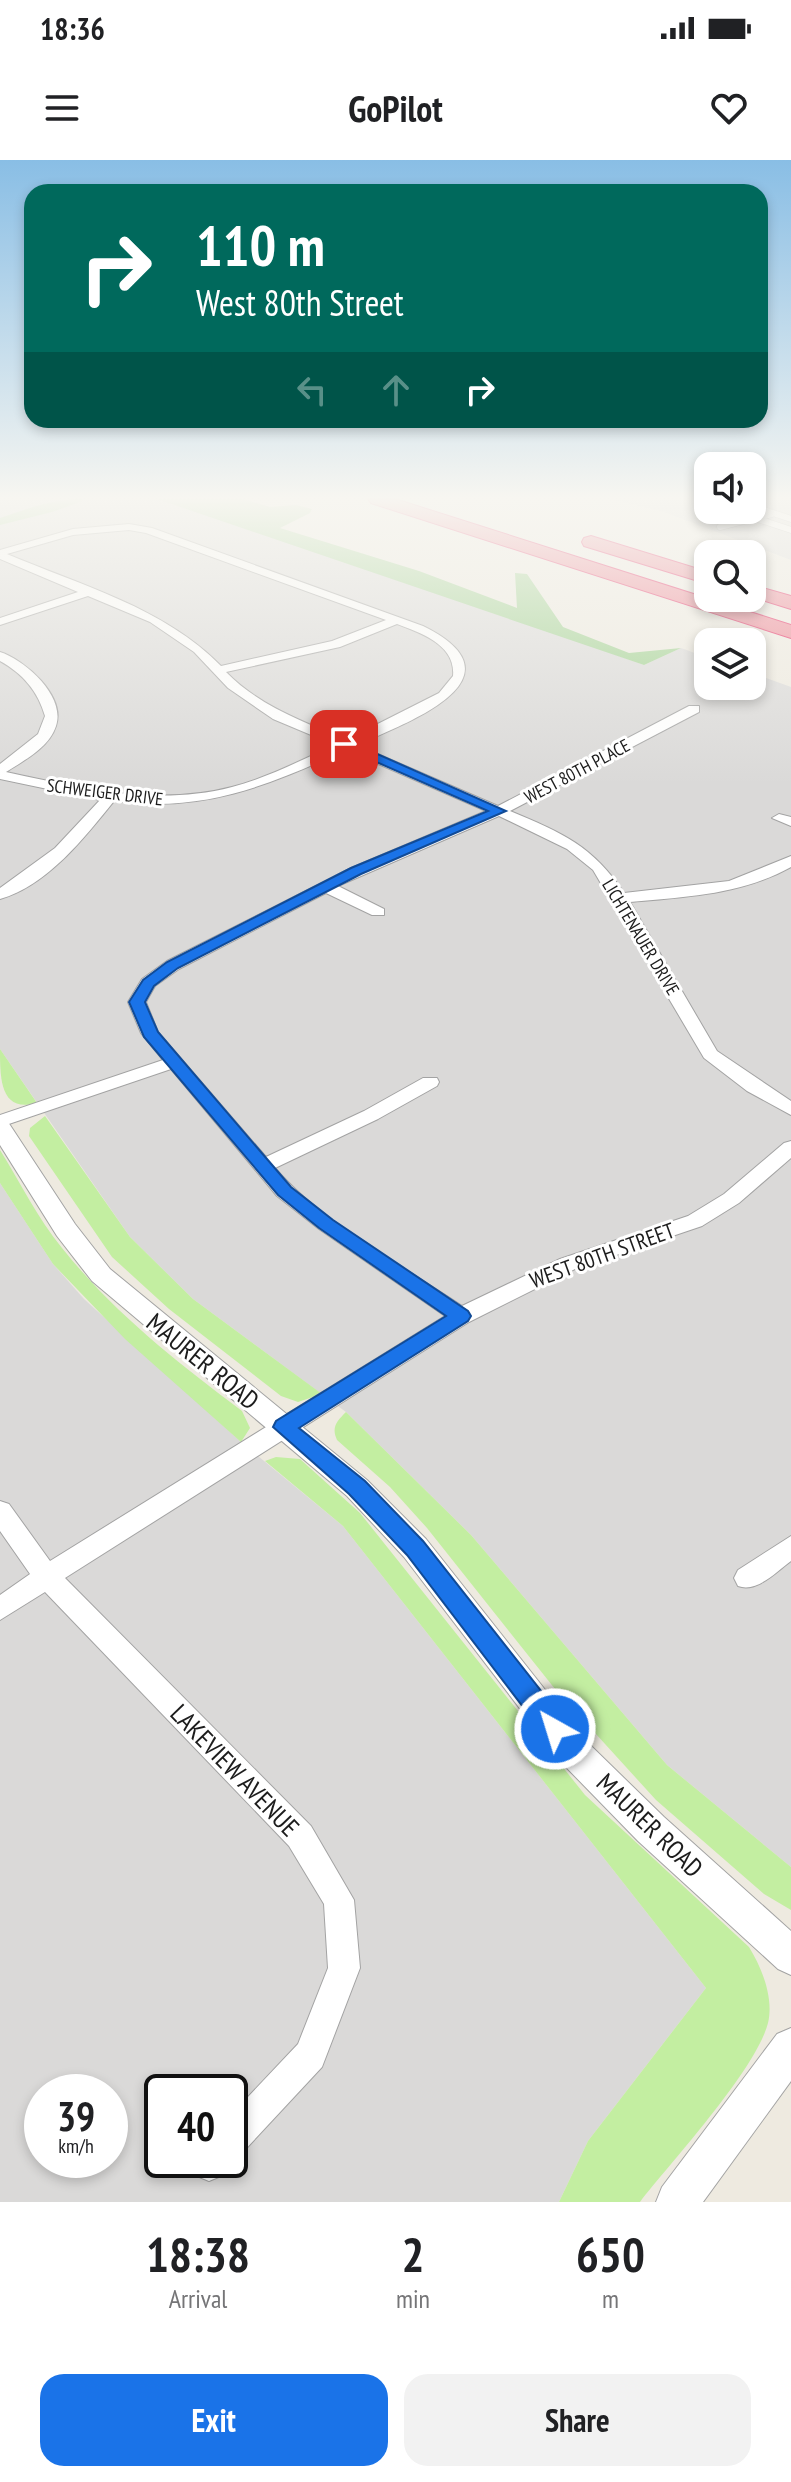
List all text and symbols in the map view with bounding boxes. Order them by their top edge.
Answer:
text: 18:36 [40,9,105,48]
text: GoPilot [348,85,443,132]
icon: menu [40,86,84,130]
icon: heart [707,86,751,130]
text: 110 m [196,209,325,281]
icon: right [64,216,168,320]
text: West 80th Street [196,279,404,326]
icon: left [290,368,334,412]
icon: ahead [374,368,418,412]
icon: right [458,368,502,412]
map controls [694,452,766,700]
button: sound [694,452,766,524]
button: search [694,540,766,612]
button: layers [694,628,766,700]
pin [310,710,378,778]
icon: arrive [322,722,366,766]
street label: WEST 80TH PLACE [520,734,634,808]
street label: SCHWEIGER DRIVE [46,773,164,811]
street label: LICHTENAUER DRIVE [597,875,685,999]
street label: WEST 80TH STREET [526,1216,678,1294]
street label: MAURER ROAD [140,1306,266,1416]
position arrow [513,1687,597,1771]
street label: LAKEVIEW AVENUE [164,1697,306,1843]
street label: MAURER ROAD [590,1766,710,1884]
speed limit sign: 40 [144,2074,248,2178]
text: 39 [57,2090,95,2142]
text: km/h [58,2133,94,2159]
text: 18:38 [146,2223,250,2285]
text: 2 [402,2223,424,2285]
text: 650 [576,2223,645,2285]
text: Arrival [169,2282,227,2315]
text: min [396,2282,430,2315]
text: m [602,2282,619,2315]
button: Exit [40,2374,388,2466]
button: Share [404,2374,751,2466]

